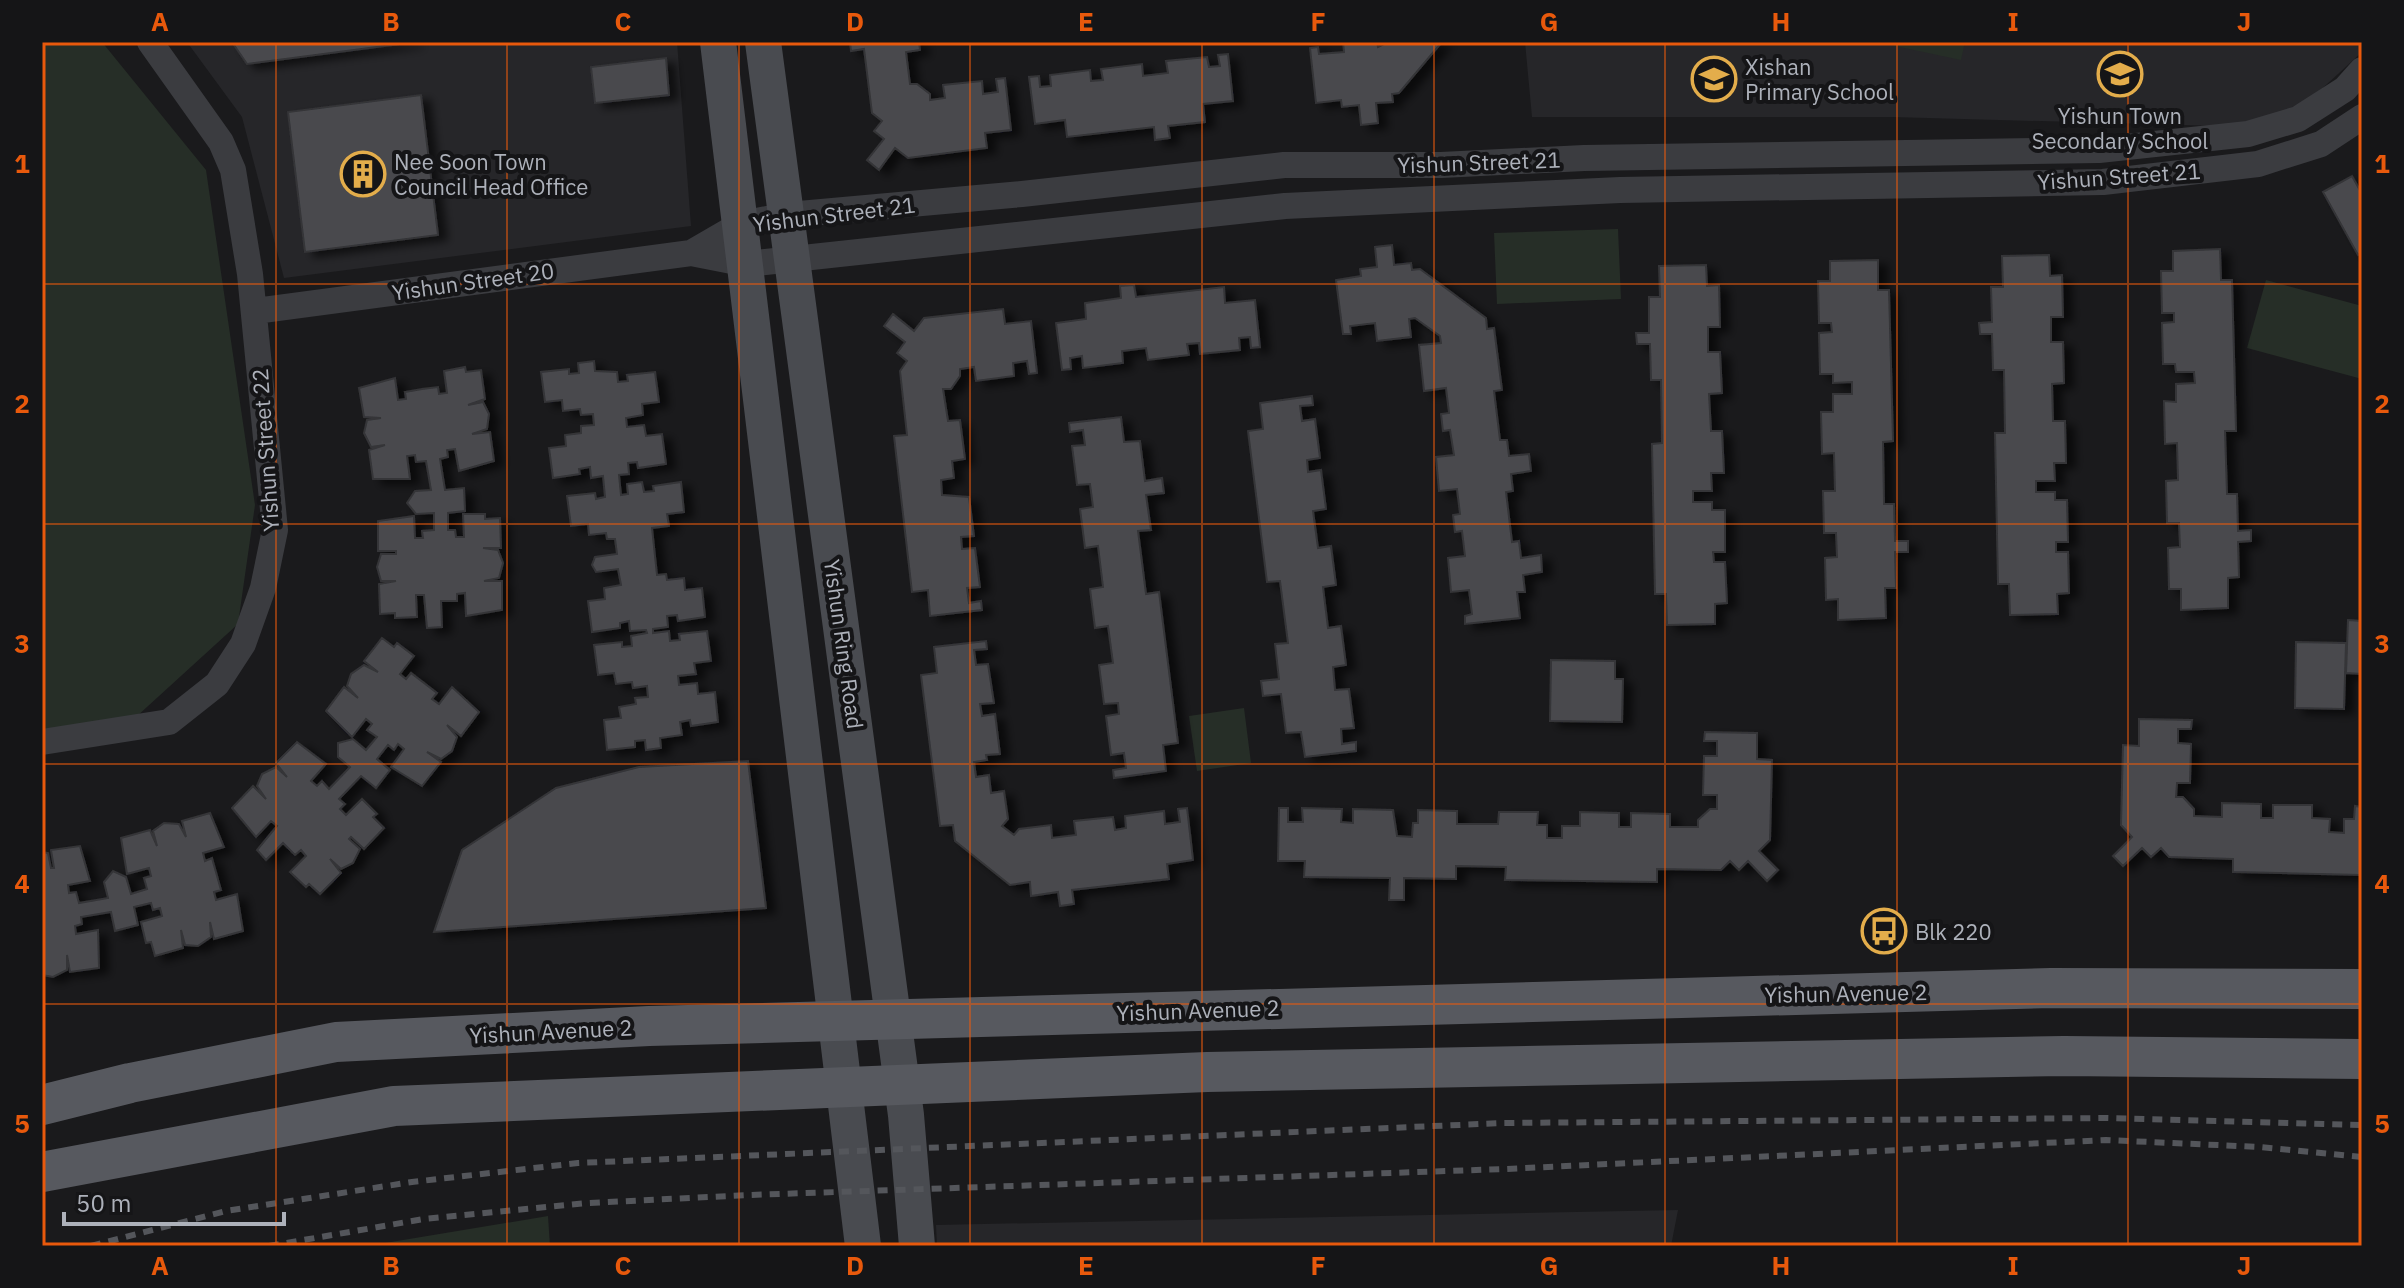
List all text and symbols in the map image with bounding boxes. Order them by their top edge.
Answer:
text: A [151,4,169,38]
text: B [382,4,400,38]
text: C [615,4,632,38]
text: D [846,4,864,38]
text: E [1078,4,1094,38]
text: F [1310,4,1326,38]
text: G [1540,4,1558,38]
text: H [1772,4,1790,38]
text: I [2007,4,2019,38]
text: J [2237,4,2251,38]
school or university icon: Yishun Town Secondary School [2096,50,2144,98]
place label: Xishan Primary School [1745,52,1894,106]
school or university icon: Xishan Primary School [1690,55,1738,103]
place label: Yishun Town Secondary School [2032,101,2208,155]
street label: Yishun Street 21 [1397,145,1561,179]
text: 1 [14,146,30,180]
text: 1 [2374,146,2390,180]
place label: Nee Soon Town Council Head Office [394,147,588,201]
building icon: Nee Soon Town Council Head Office [339,150,387,198]
street label: Yishun Street 21 [2036,156,2202,196]
street label: Yishun Street 21 [751,190,917,238]
street label: Yishun Street 20 [390,255,556,307]
street label: Yishun Street 22 [245,367,285,533]
text: 2 [14,386,30,420]
text: 2 [2374,386,2390,420]
street label: Yishun Ring Road [818,557,870,731]
text: 3 [14,626,30,660]
text: 3 [2374,626,2390,660]
text: 4 [14,866,30,900]
text: 4 [2374,866,2390,900]
bus stop icon: Blk 220 [1860,907,1908,955]
place label: Blk 220 [1915,917,1992,946]
street label: Yishun Avenue 2 [1764,977,1928,1009]
street label: Yishun Avenue 2 [1116,993,1280,1027]
street label: Yishun Avenue 2 [469,1012,633,1050]
text: 5 [14,1106,30,1140]
text: 5 [2374,1106,2390,1140]
scale bar [64,1176,284,1226]
text: 50 m [76,1187,131,1219]
text: A [151,1248,169,1282]
text: B [382,1248,400,1282]
text: C [615,1248,632,1282]
text: D [846,1248,864,1282]
text: E [1078,1248,1094,1282]
text: F [1310,1248,1326,1282]
text: G [1540,1248,1558,1282]
text: H [1772,1248,1790,1282]
text: I [2007,1248,2019,1282]
text: J [2237,1248,2251,1282]

